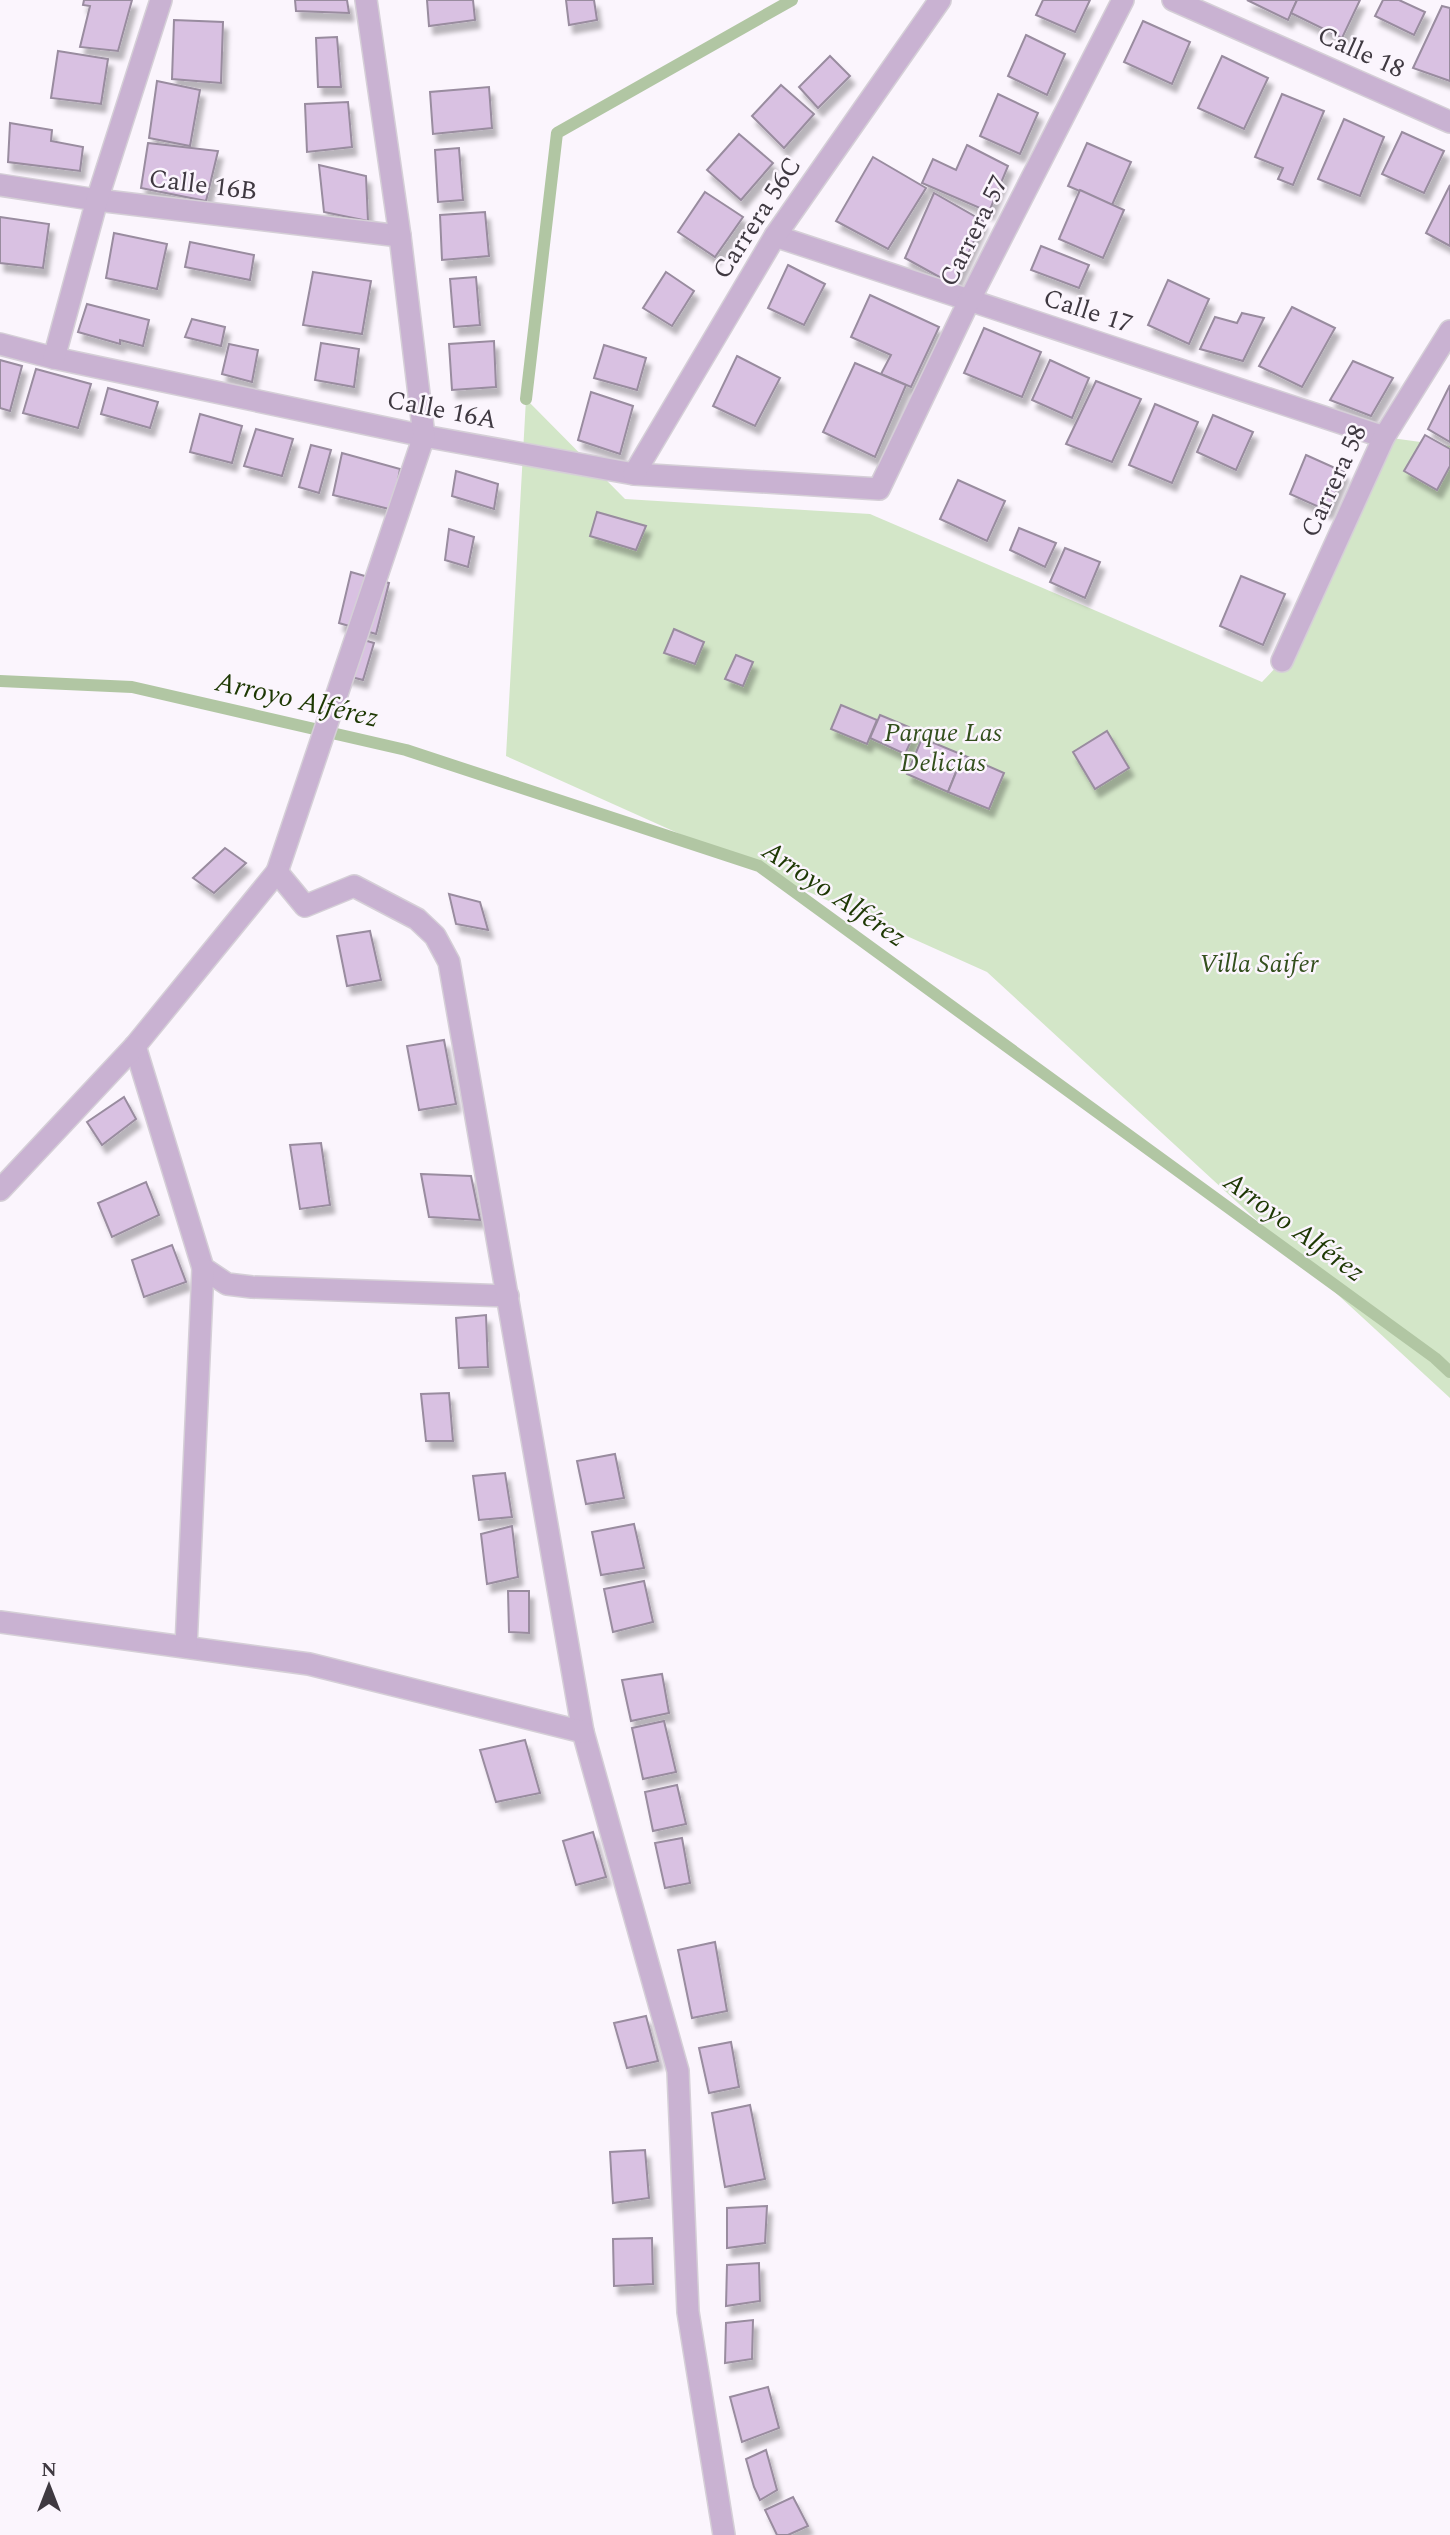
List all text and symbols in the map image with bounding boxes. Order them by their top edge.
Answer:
street label: Calle 18 [1311,15,1411,89]
street label: Carrera 56C [702,149,812,287]
street label: Calle 16B [146,159,260,211]
street label: Carrera 57 [929,168,1019,294]
street label: Calle 17 [1038,278,1138,344]
street label: Calle 16A [384,380,500,440]
street label: Carrera 58 [1290,418,1378,544]
water label: Arroyo Alférez [210,660,383,740]
park label: Parque Las Delicias [884,713,1002,783]
water label: Arroyo Alférez [752,829,915,958]
park label: Villa Saifer [1199,944,1320,984]
water label: Arroyo Alférez [1213,1160,1374,1293]
north arrow [14,2451,84,2521]
text: N [41,2456,57,2485]

